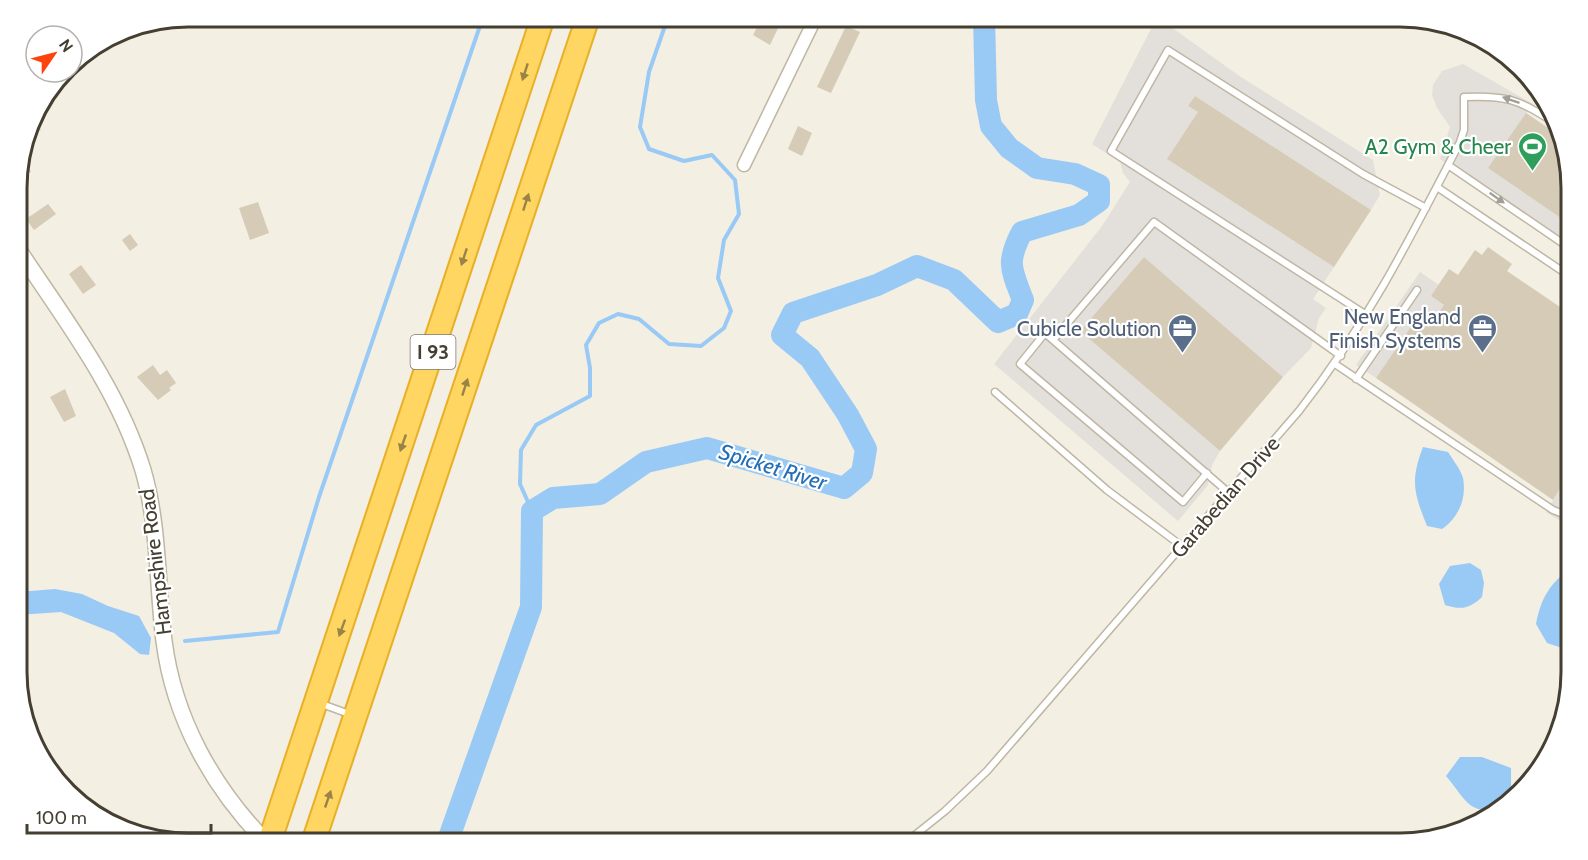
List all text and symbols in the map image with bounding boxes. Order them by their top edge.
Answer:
north arrow [24,24,84,84]
text: N [55,36,77,56]
one-way arrow [520,63,529,81]
one-way arrow [1502,95,1520,105]
sports icon: A2 Gym & Cheer [1516,130,1548,172]
place label: A2 Gym & Cheer [1365,134,1511,159]
one-way arrow [1488,192,1504,204]
one-way arrow [522,193,531,211]
one-way arrow [458,248,468,266]
place label: New England Finish Systems [1329,304,1461,353]
office icon: Cubicle Solution [1166,312,1198,354]
office icon: New England Finish Systems [1466,312,1498,354]
place label: Cubicle Solution [1017,316,1161,341]
road number: I 93 [410,335,456,369]
one-way arrow [461,378,470,396]
street label: Garabedian Drive [1165,431,1285,563]
one-way arrow [398,434,407,452]
water label: Spicket River [716,438,831,496]
street label: Hampshire Road [134,488,176,636]
one-way arrow [336,619,346,637]
one-way arrow [324,790,334,808]
scale bar [27,797,212,835]
text: 100 m [36,807,87,829]

